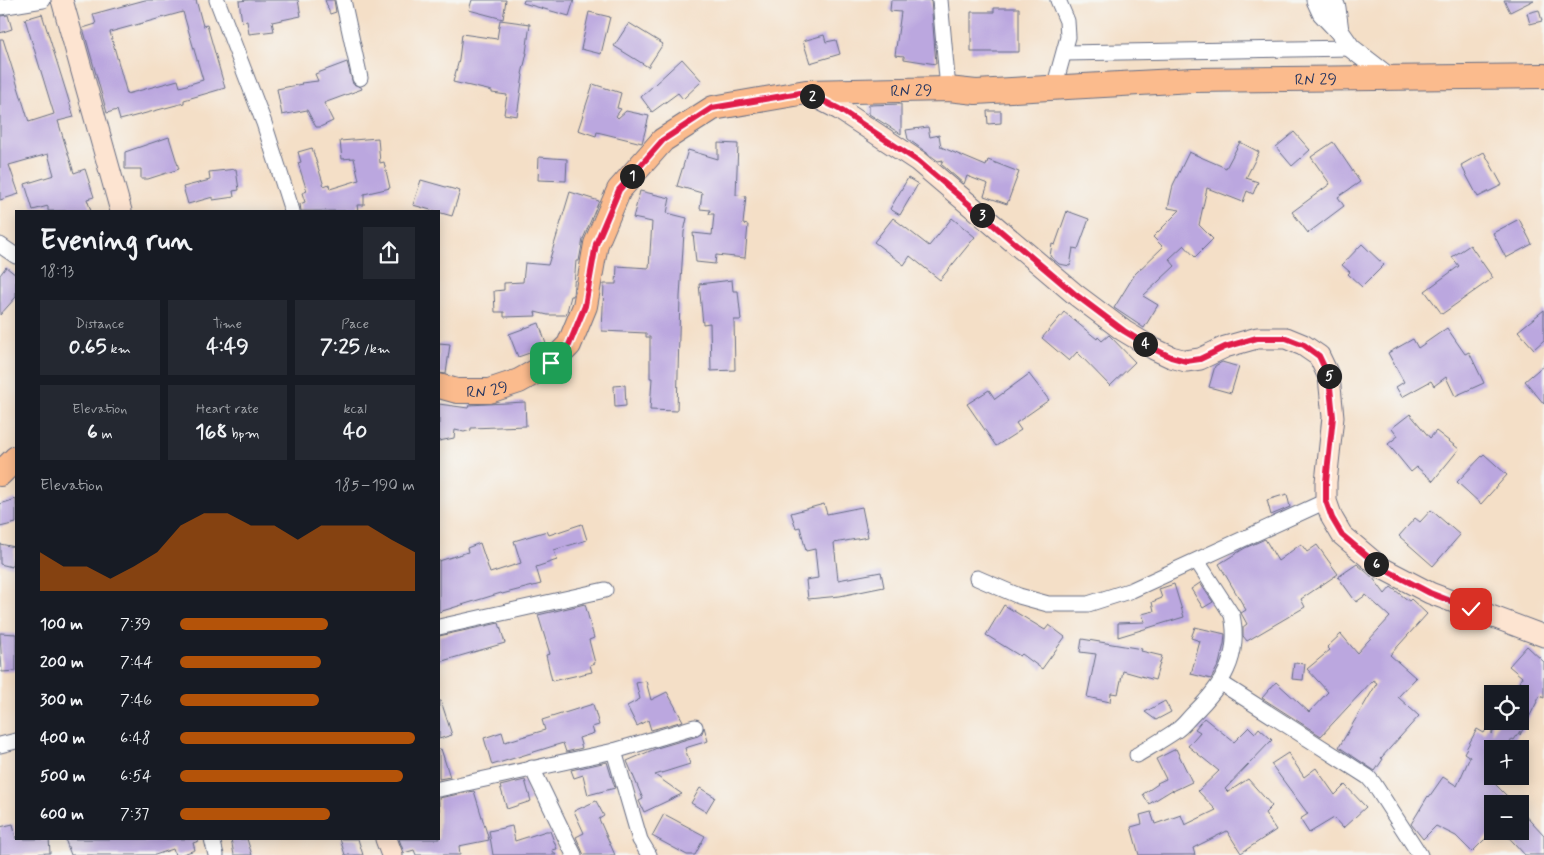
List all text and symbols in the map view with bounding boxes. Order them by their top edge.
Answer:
street label: RN 29 [1295,69,1337,91]
street label: RN 29 [890,80,933,102]
pin: 2 [800,84,824,108]
text: 2 [809,87,816,105]
pin: 1 [620,164,644,188]
text: 1 [629,167,636,185]
pin: 3 [970,202,994,228]
text: 3 [979,206,986,224]
text: Evening run [40,223,193,260]
button: share [363,227,415,279]
text: 18:13 [40,261,74,282]
text: Distance [75,315,124,333]
text: Time [213,315,242,333]
text: Pace [341,315,369,333]
pin: 4 [1132,332,1158,356]
text: 0.65 [69,333,107,361]
text: 4:49 [206,333,249,361]
text: 7:25 [320,333,360,361]
text: 4 [1141,335,1150,353]
text: km [107,340,131,358]
text: /km [360,340,390,358]
pin [530,342,572,384]
icon: arrive [537,349,565,377]
pin: 5 [1316,364,1342,388]
text: 5 [1325,367,1334,385]
street label: RN 29 [466,376,511,403]
text: Elevation [72,400,127,418]
text: Heart rate [196,400,259,418]
text: kcal [343,400,367,418]
text: 6 [87,418,98,446]
text: 168 [195,418,228,446]
text: 40 [343,418,367,446]
text: m [98,425,113,443]
text: bpm [228,425,260,443]
text: Elevation [40,475,103,496]
text: 185–190 m [335,475,415,496]
pin: 6 [1364,552,1388,576]
text: 6 [1373,555,1380,573]
pin [1450,588,1492,630]
icon: check [1457,595,1485,623]
text: 100 m [40,614,83,635]
text: 7:39 [120,614,151,635]
text: 200 m [40,652,84,673]
text: 7:44 [120,652,153,673]
map controls [1484,685,1529,840]
button: locate [1484,685,1529,730]
text: 300 m [40,690,83,711]
text: 7:46 [120,690,152,711]
text: 400 m [40,728,85,749]
text: 6:48 [120,728,151,749]
button: + [1484,740,1529,785]
text: 500 m [40,766,85,787]
text: 6:54 [120,766,152,787]
button: − [1484,795,1529,840]
text: 600 m [40,804,84,825]
text: 7:37 [120,804,149,825]

